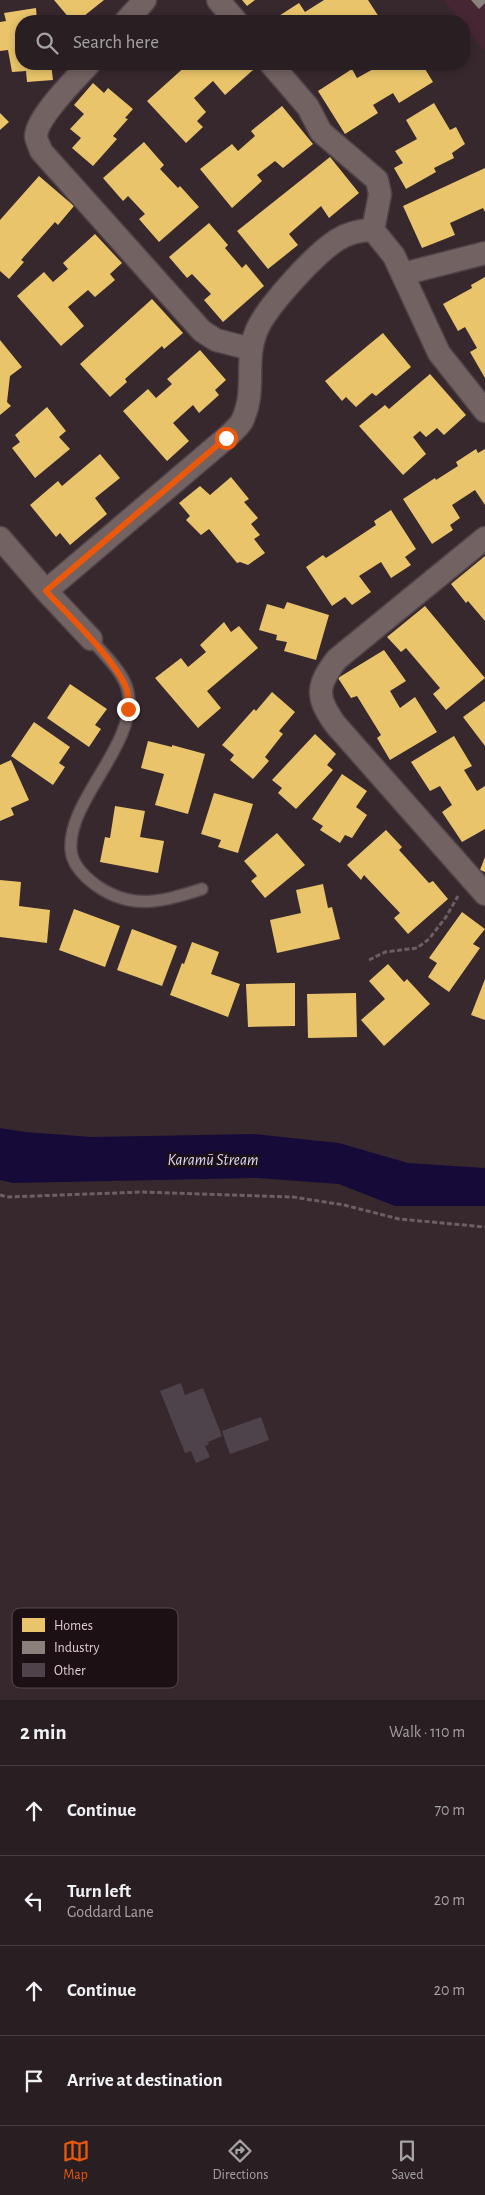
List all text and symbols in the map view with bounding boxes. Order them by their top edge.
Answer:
search box [15,15,470,70]
icon: search [33,29,61,57]
text: Search here [73,33,159,52]
route start [215,427,238,450]
route end [117,698,140,721]
water label: Karamū Stream [168,1152,258,1168]
legend [12,1608,178,1688]
text: Homes [54,1619,93,1633]
text: Industry [54,1641,100,1655]
text: Other [54,1664,86,1678]
text: 2 min [20,1722,67,1743]
text: Walk · 110 m [389,1724,465,1740]
icon: ahead [20,1797,48,1825]
text: Continue [67,1801,136,1820]
text: 70 m [434,1802,465,1818]
text: Turn left [67,1882,131,1901]
icon: left [20,1887,48,1915]
text: 20 m [434,1892,465,1908]
text: Goddard Lane [67,1904,154,1920]
icon: ahead [20,1977,48,2005]
text: Continue [67,1981,136,2000]
text: 20 m [434,1982,465,1998]
icon: arrive [20,2067,48,2095]
text: Arrive at destination [67,2071,223,2090]
tab: Map [62,2137,90,2184]
tab: Directions [213,2137,268,2184]
tab: Saved [391,2137,423,2184]

